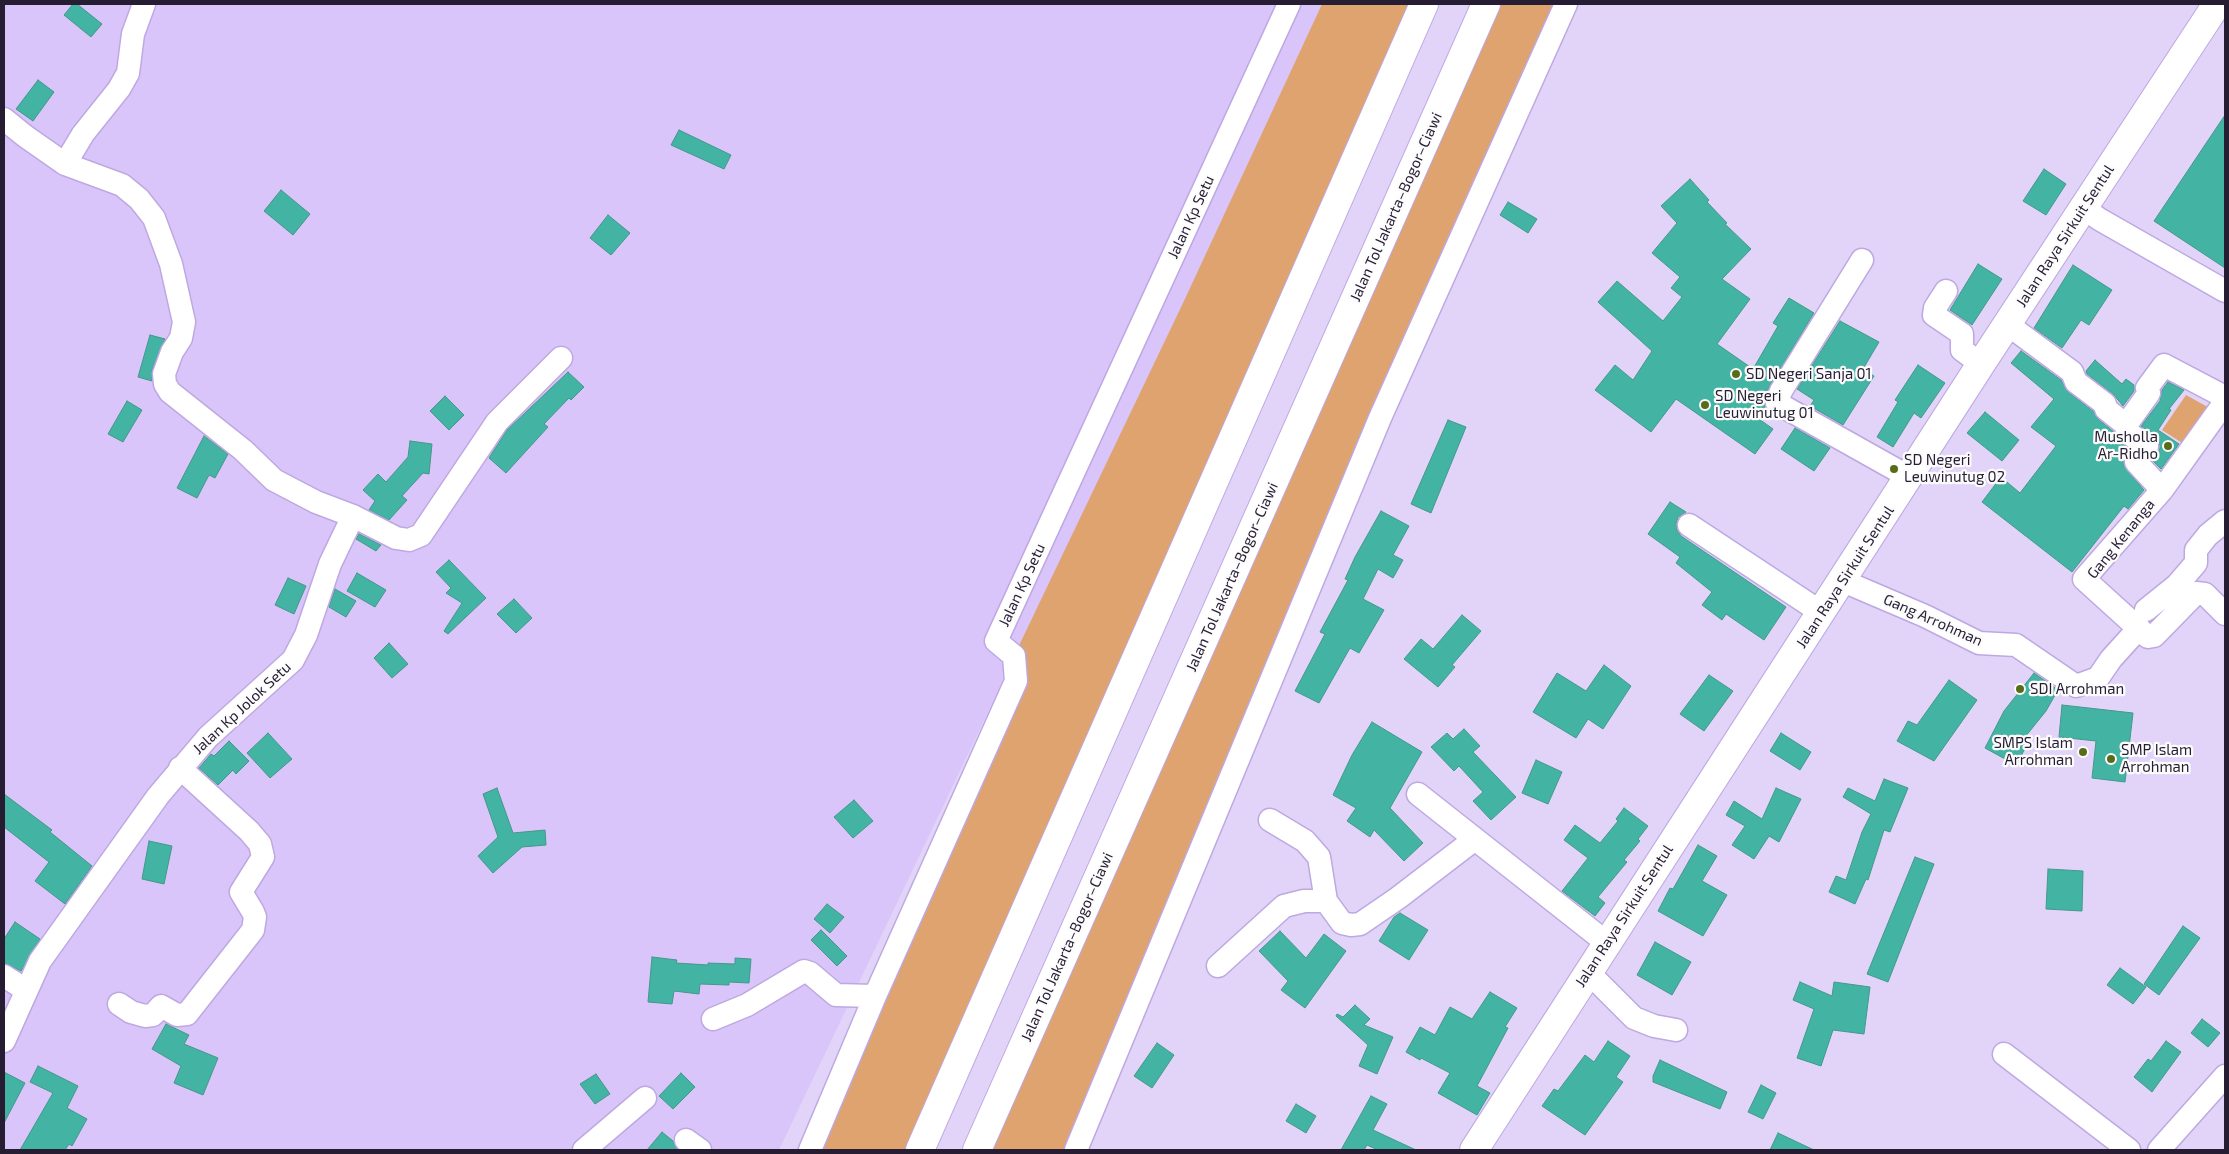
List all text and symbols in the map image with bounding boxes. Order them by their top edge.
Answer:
street label: Jalan Tol Jakarta–Bogor–Ciawi [1346,110,1446,304]
street label: Jalan Raya Sirkuit Sentul [2012,161,2118,311]
street label: Jalan Kp Setu [1164,173,1218,261]
place label: SD Negeri Sanja 01 [1746,365,1872,383]
marker: SD Negeri Sanja 01 [1730,368,1742,380]
place label: SD Negeri Leuwinutug 01 [1715,387,1814,422]
marker: SD Negeri Leuwinutug 01 [1699,399,1711,411]
place label: Musholla Ar-Ridho [2094,428,2158,463]
marker: Musholla Ar-Ridho [2162,440,2174,452]
place label: SD Negeri Leuwinutug 02 [1904,451,2005,486]
marker: SD Negeri Leuwinutug 02 [1888,463,1900,475]
street label: Jalan Tol Jakarta–Bogor–Ciawi [1182,480,1282,674]
street label: Gang Kenanga [2083,496,2159,582]
street label: Jalan Raya Sirkuit Sentul [1792,502,1898,652]
street label: Jalan Kp Setu [995,541,1049,629]
street label: Gang Arrohman [1881,590,1985,650]
street label: Jalan Kp Jolok Setu [189,658,295,758]
place label: SDI Arrohman [2030,680,2124,698]
marker: SDI Arrohman [2014,683,2026,695]
place label: SMPS Islam Arrohman [1993,734,2073,769]
place label: SMP Islam Arrohman [2121,741,2192,776]
marker: SMPS Islam Arrohman [2077,746,2089,758]
marker: SMP Islam Arrohman [2105,753,2117,765]
street label: Jalan Raya Sirkuit Sentul [1571,841,1677,991]
street label: Jalan Tol Jakarta–Bogor–Ciawi [1017,850,1117,1044]

